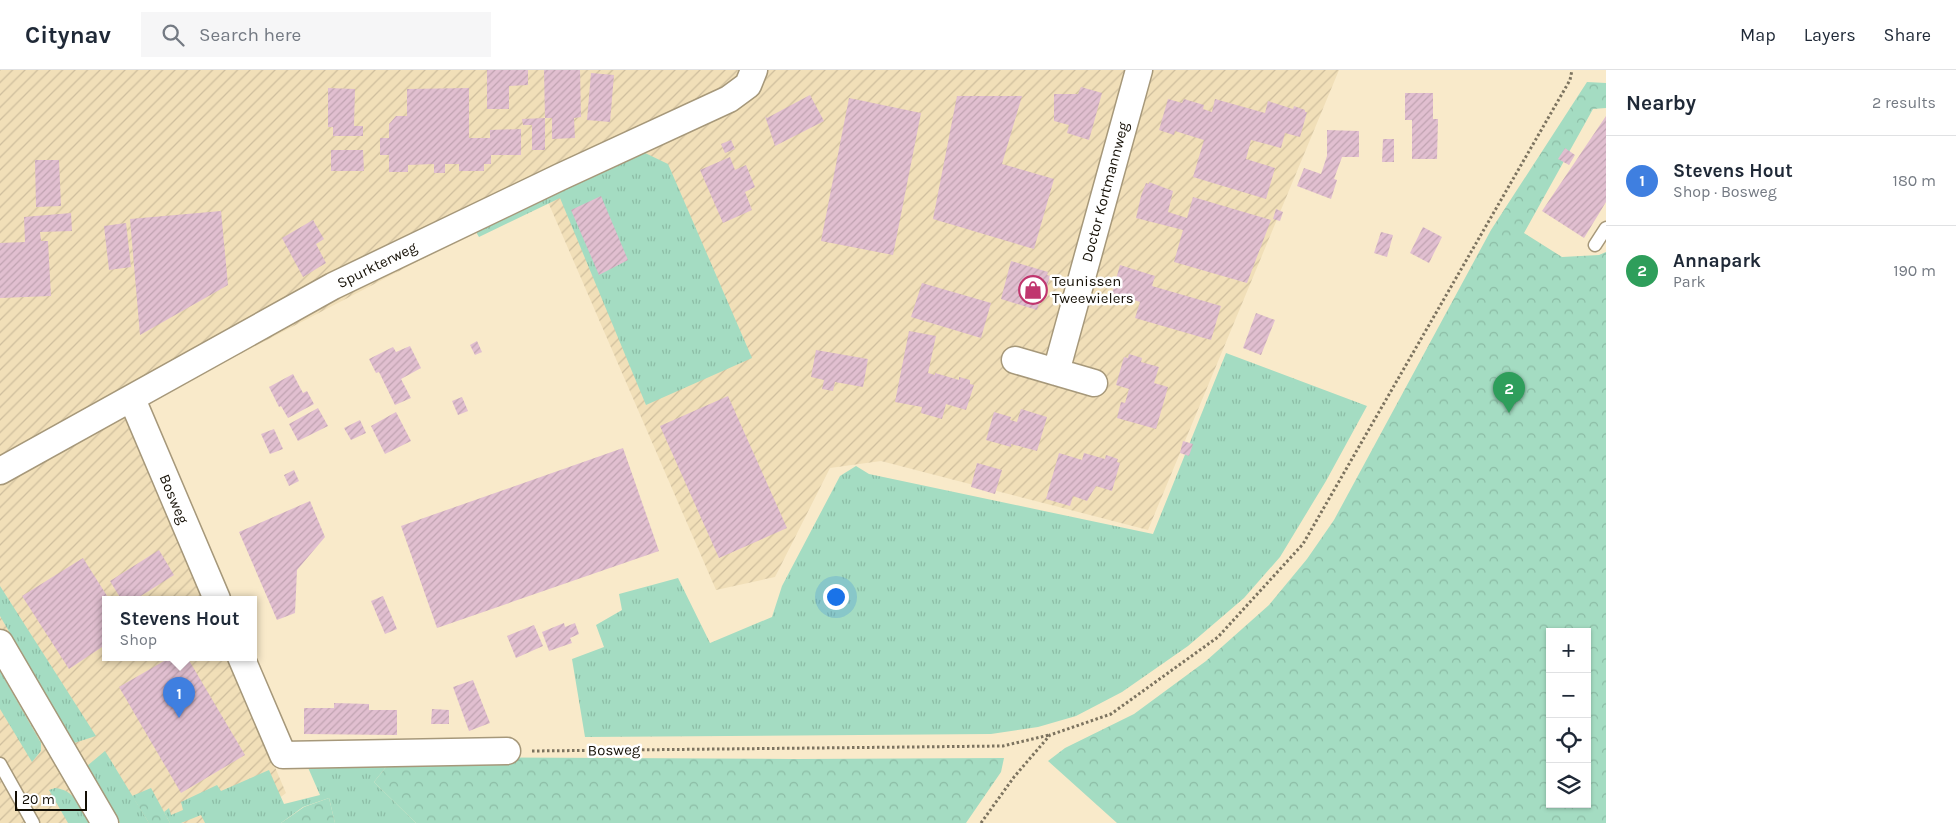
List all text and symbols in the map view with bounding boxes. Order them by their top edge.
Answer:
search box [141,12,491,57]
text: Citynav [25,21,111,49]
icon: search [159,21,187,49]
text: Search here [199,24,301,46]
text: Map [1740,24,1776,46]
text: Layers [1804,24,1856,46]
text: Share [1884,24,1931,46]
text: Nearby [1626,91,1696,115]
text: 2 results [1872,93,1936,112]
street label: Doctor Kortmannweg [1078,119,1133,264]
text: Stevens Hout [1673,160,1793,182]
text: 1 [1639,171,1645,190]
text: 180 m [1893,171,1936,190]
text: Shop · Bosweg [1673,182,1777,201]
street label: Spurkterweg [334,238,420,292]
text: Annapark [1673,250,1761,272]
text: 2 [1637,261,1647,280]
text: 190 m [1893,261,1936,280]
place label: Teunissen Tweewielers [1052,272,1134,307]
text: Park [1673,272,1705,291]
shop icon: Teunissen Tweewielers [1018,275,1048,305]
pin: 2 [1493,372,1525,413]
street label: Bosweg [155,471,193,527]
your location [823,584,849,610]
popup [102,596,257,661]
text: Stevens Hout [120,608,239,630]
map controls [1546,628,1591,808]
button: + [1546,628,1591,673]
text: Shop [120,630,157,649]
button: − [1546,673,1591,718]
pin: 1 [163,677,195,718]
button: locate [1546,718,1591,763]
street label: Bosweg [588,741,641,759]
button: layers [1546,763,1591,808]
scale bar [15,788,88,811]
text: 20 m [22,791,55,808]

